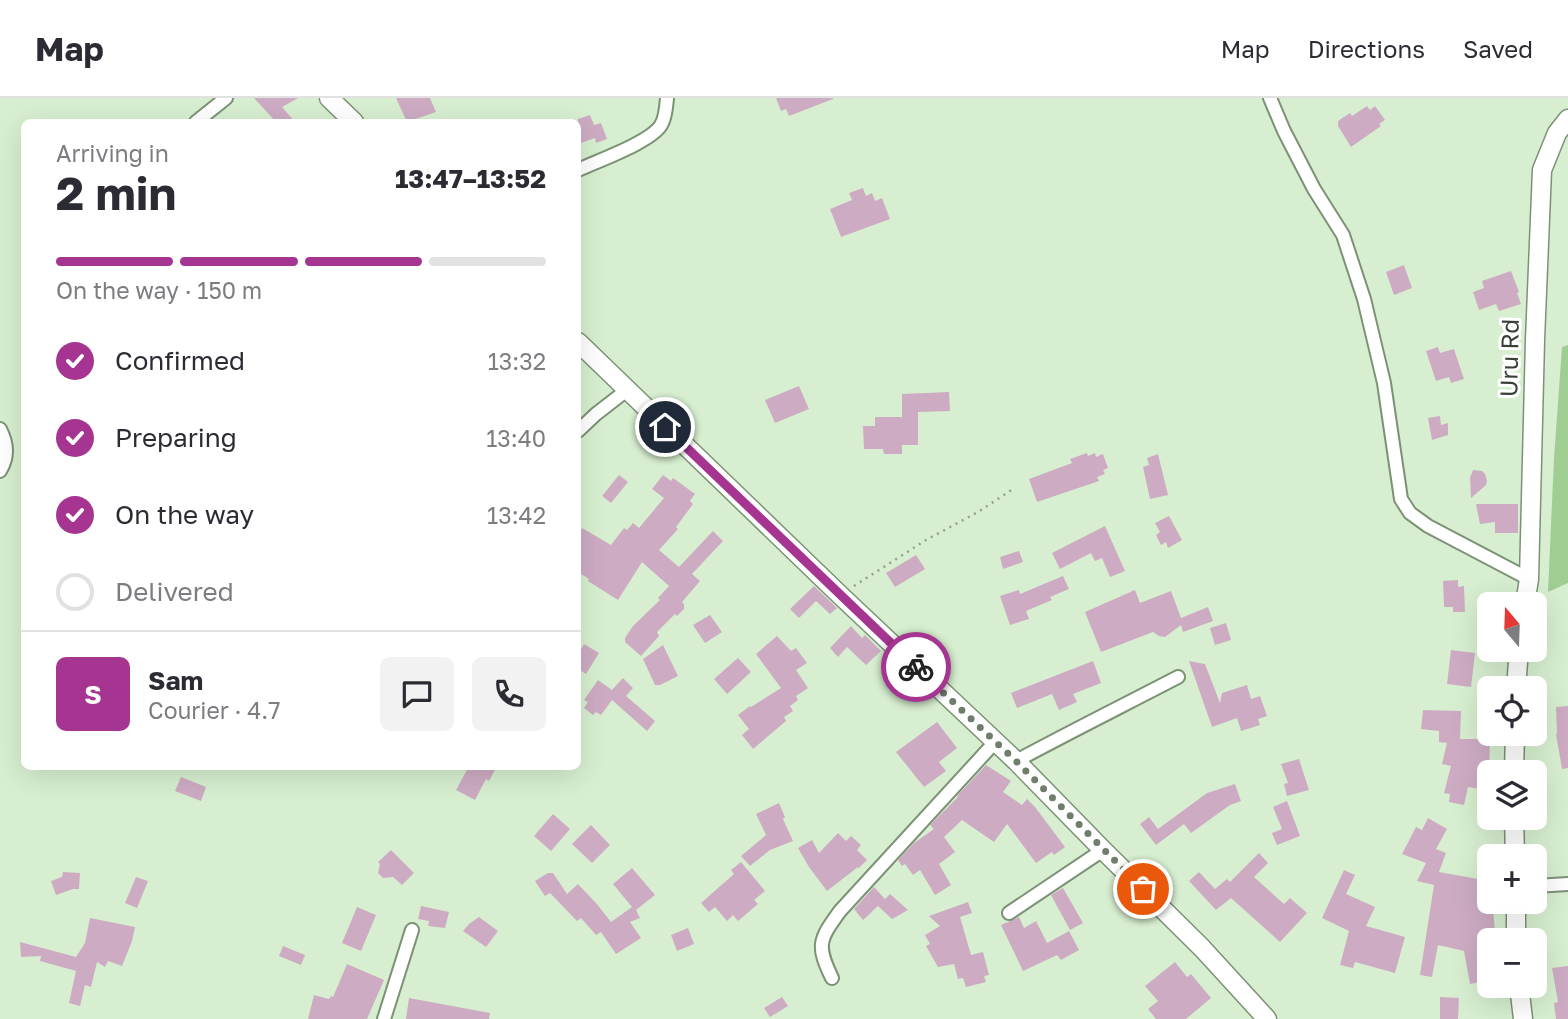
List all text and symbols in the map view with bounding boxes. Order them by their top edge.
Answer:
text: Map [35,29,104,68]
text: Map [1221,34,1270,63]
text: Directions [1308,34,1425,63]
text: Saved [1463,34,1533,63]
text: Arriving in [56,139,169,167]
text: 13:47–13:52 [395,163,546,194]
text: 2 min [56,165,176,220]
text: On the way · 150 m [56,276,262,304]
street label: Uru Rd [1493,319,1524,397]
icon: check [56,342,94,380]
text: Confirmed [115,345,245,376]
text: 13:32 [488,347,546,375]
pin [635,397,695,457]
icon: home [646,408,684,446]
icon: check [56,419,94,457]
text: Preparing [115,422,237,453]
text: 13:40 [486,424,546,452]
icon: check [56,496,94,534]
text: On the way [115,499,254,530]
text: 13:42 [487,501,546,529]
text: Delivered [115,576,234,607]
north arrow [1477,592,1547,662]
map controls [1477,592,1547,998]
courier [881,632,951,702]
icon: bike [897,648,935,686]
button: chat [380,657,454,731]
button: phone [472,657,546,731]
text: Sam [148,665,203,696]
button: locate [1477,676,1547,746]
text: S [84,679,102,710]
text: Courier · 4.7 [148,696,280,724]
button: layers [1477,760,1547,830]
button: + [1477,844,1547,914]
pin [1113,859,1173,919]
icon: bag [1124,870,1162,908]
button: − [1477,928,1547,998]

